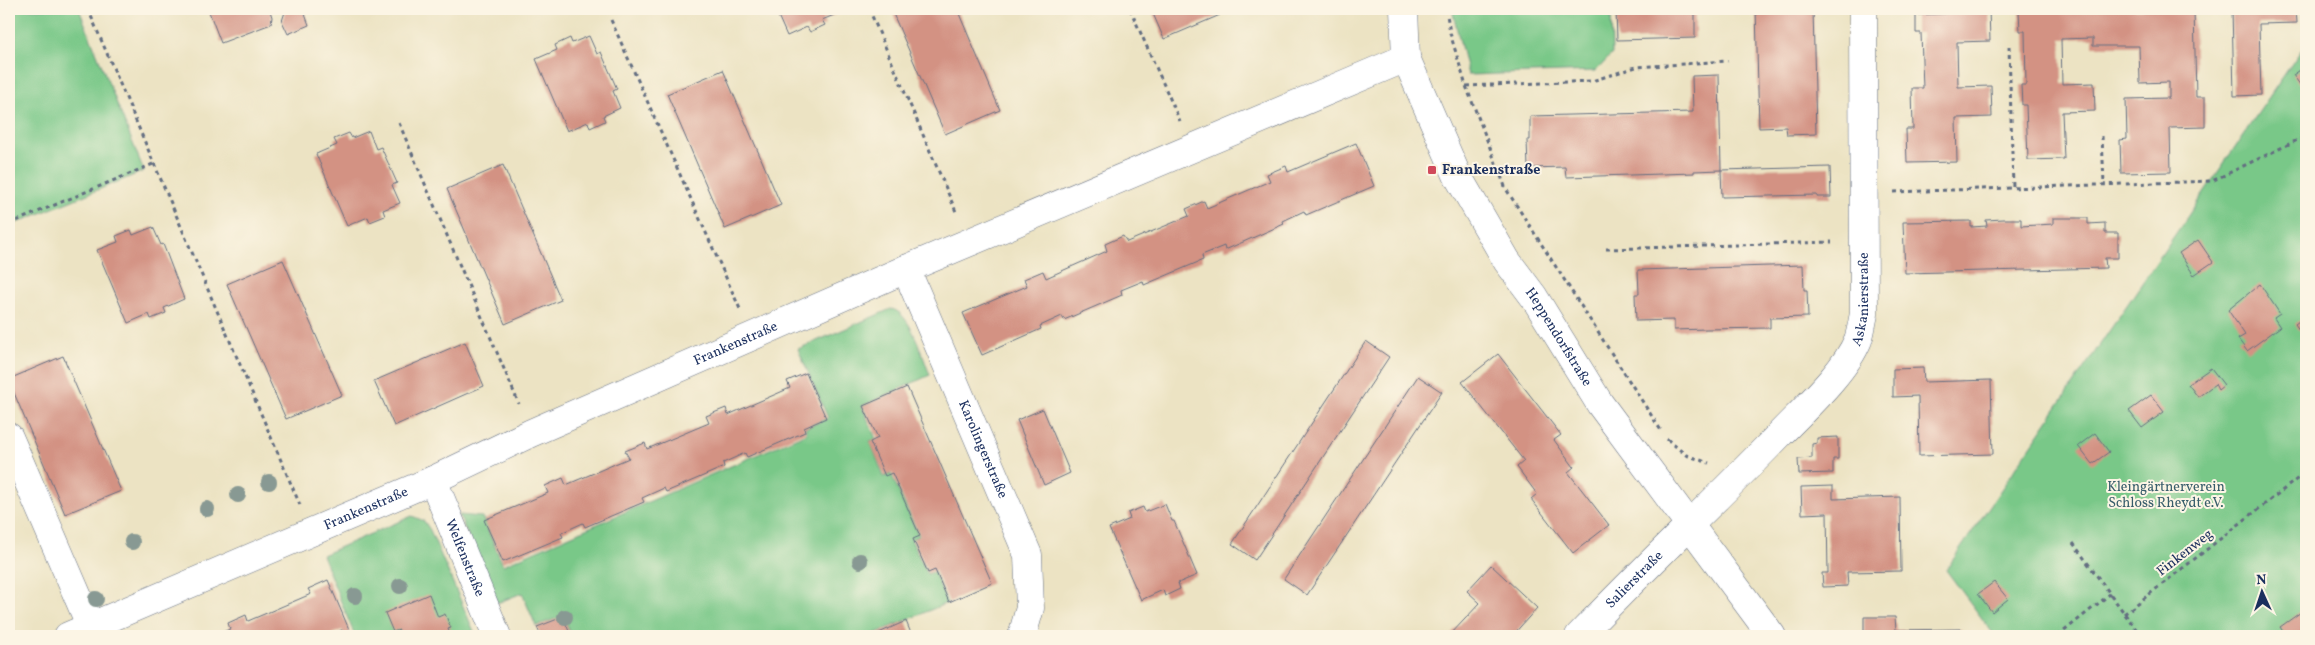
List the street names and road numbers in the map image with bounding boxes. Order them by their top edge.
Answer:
street label: Askanierstraße [1847,252,1874,349]
street label: Heppendorfstraße [1521,284,1597,390]
street label: Frankenstraße [691,317,781,370]
street label: Karolingerstraße [954,397,1012,502]
street label: Frankenstraße [321,482,411,535]
street label: Welfenstraße [440,516,489,600]
street label: Finkenweg [2153,525,2217,581]
street label: Salierstraße [1601,546,1668,613]

